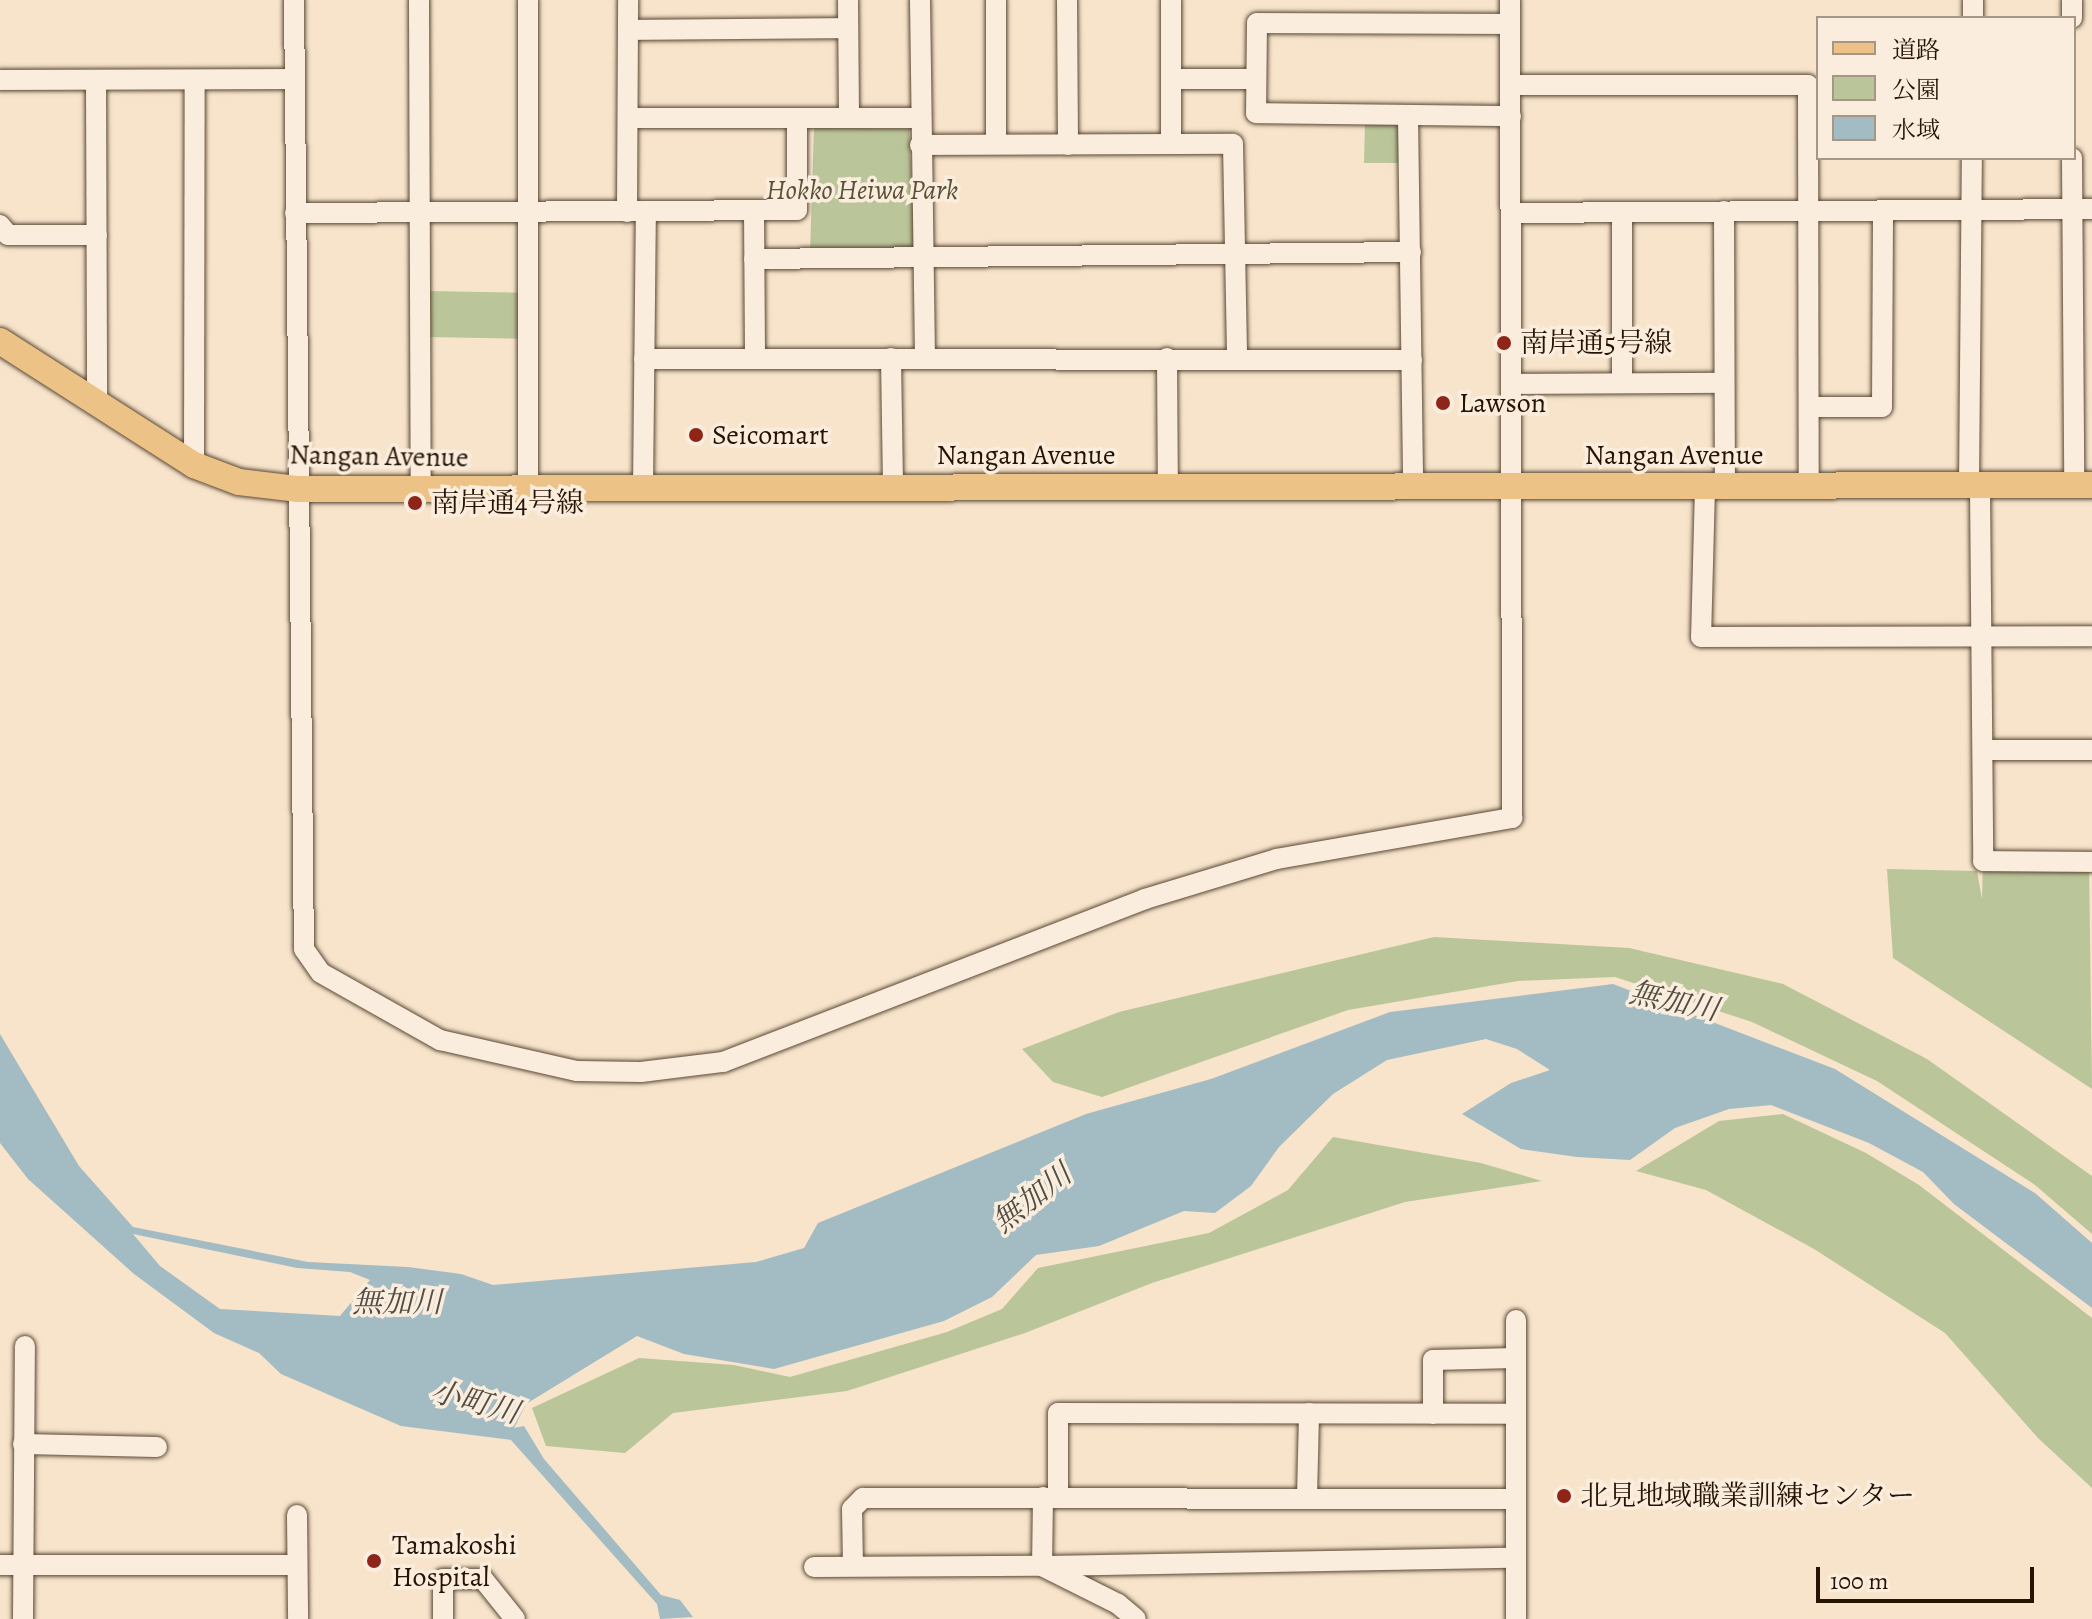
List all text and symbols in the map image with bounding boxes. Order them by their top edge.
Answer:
legend [1816,16,2076,160]
text: 道路 [1892,34,1940,66]
text: 公園 [1892,74,1940,106]
text: 水域 [1892,114,1940,146]
park label: Hokko Heiwa Park [766,173,958,207]
place label: 南岸通5号線 [1520,326,1672,360]
marker: 南岸通5号線 [1495,334,1513,352]
place label: Lawson [1459,386,1546,420]
marker: Lawson [1434,394,1452,412]
place label: Seicomart [712,418,828,452]
marker: Seicomart [687,426,705,444]
street label: Nangan Avenue [289,438,469,474]
street label: Nangan Avenue [937,438,1115,472]
street label: Nangan Avenue [1585,438,1763,472]
place label: 南岸通4号線 [431,486,584,520]
marker: 南岸通4号線 [406,494,424,512]
water label: 無加川 [1626,974,1722,1028]
water label: 無加川 [985,1156,1079,1240]
water label: 無加川 [352,1284,442,1320]
water label: 小町川 [427,1373,523,1431]
place label: 北見地域職業訓練センター [1580,1479,1916,1513]
marker: 北見地域職業訓練センター [1555,1487,1573,1505]
place label: Tamakoshi Hospital [392,1528,517,1594]
marker: Tamakoshi Hospital [363,1550,385,1572]
scale bar [1820,1551,2038,1601]
text: 100 m [1830,1565,1889,1597]

